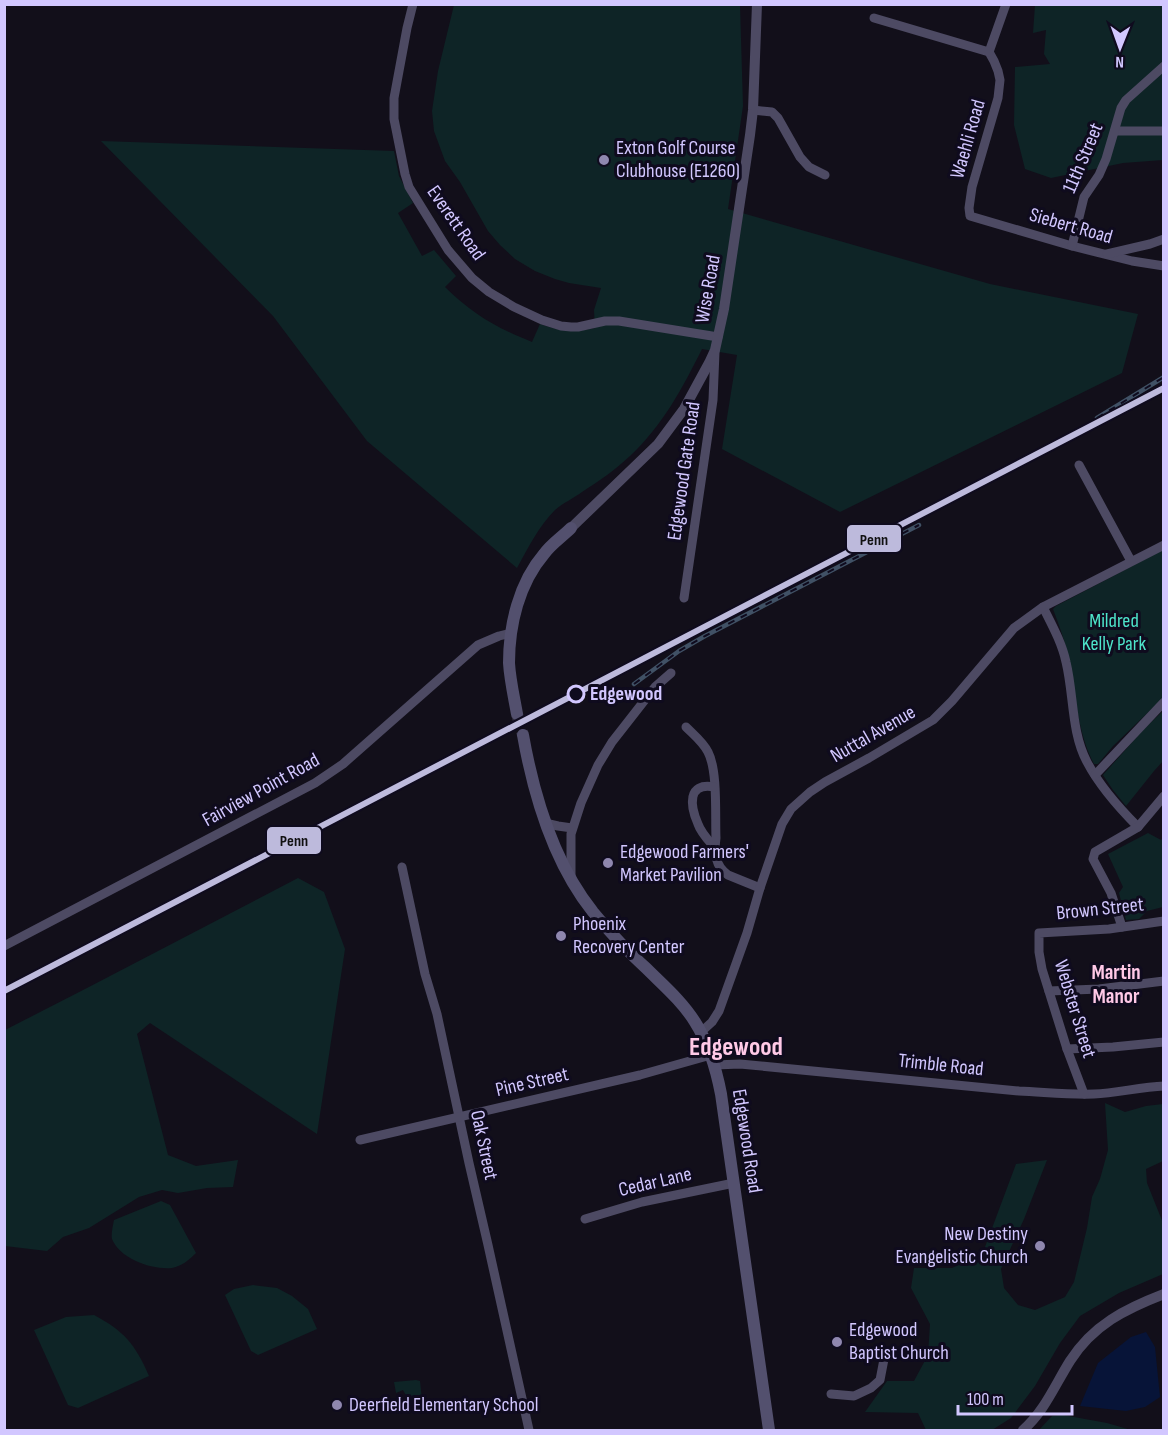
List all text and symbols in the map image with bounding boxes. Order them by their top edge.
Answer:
north arrow [1090,18,1150,78]
text: N [1115,52,1124,71]
street label: Waehli Road [945,97,991,181]
street label: 11th Street [1058,119,1108,197]
place label: Exton Golf Course Clubhouse (E1260) [616,136,740,183]
marker: Exton Golf Course Clubhouse (E1260) [597,153,611,167]
street label: Everett Road [422,181,490,265]
street label: Siebert Road [1027,203,1115,249]
street label: Wise Road [690,253,726,325]
street label: Edgewood Gate Road [662,400,706,542]
line badge: Penn [846,524,902,553]
text: Penn [860,531,888,550]
park label: Mildred Kelly Park [1082,609,1147,656]
place label: Edgewood [590,682,662,706]
marker: Edgewood [567,685,585,703]
street label: Nuttal Avenue [826,700,920,768]
street label: Fairview Point Road [198,748,324,832]
line badge: Penn [266,826,322,855]
text: Penn [280,832,308,851]
place label: Edgewood Farmers' Market Pavilion [620,840,749,887]
marker: Edgewood Farmers' Market Pavilion [601,856,615,870]
street label: Brown Street [1055,892,1145,926]
place label: Phoenix Recovery Center [573,912,685,959]
marker: Phoenix Recovery Center [554,929,568,943]
street label: Webster Street [1049,957,1101,1061]
district label: Martin Manor [1091,960,1141,1009]
district label: Edgewood [689,1032,783,1063]
street label: Trimble Road [897,1049,985,1081]
street label: Pine Street [493,1062,571,1102]
street label: Edgewood Road [727,1087,767,1195]
street label: Oak Street [465,1108,503,1182]
street label: Cedar Lane [616,1162,694,1202]
place label: New Destiny Evangelistic Church [895,1222,1028,1269]
marker: New Destiny Evangelistic Church [1033,1239,1047,1253]
place label: Edgewood Baptist Church [849,1318,949,1365]
marker: Edgewood Baptist Church [830,1335,844,1349]
scale bar [958,1378,1072,1416]
text: 100 m [967,1389,1004,1410]
place label: Deerfield Elementary School [349,1393,538,1417]
marker: Deerfield Elementary School [330,1398,344,1412]

